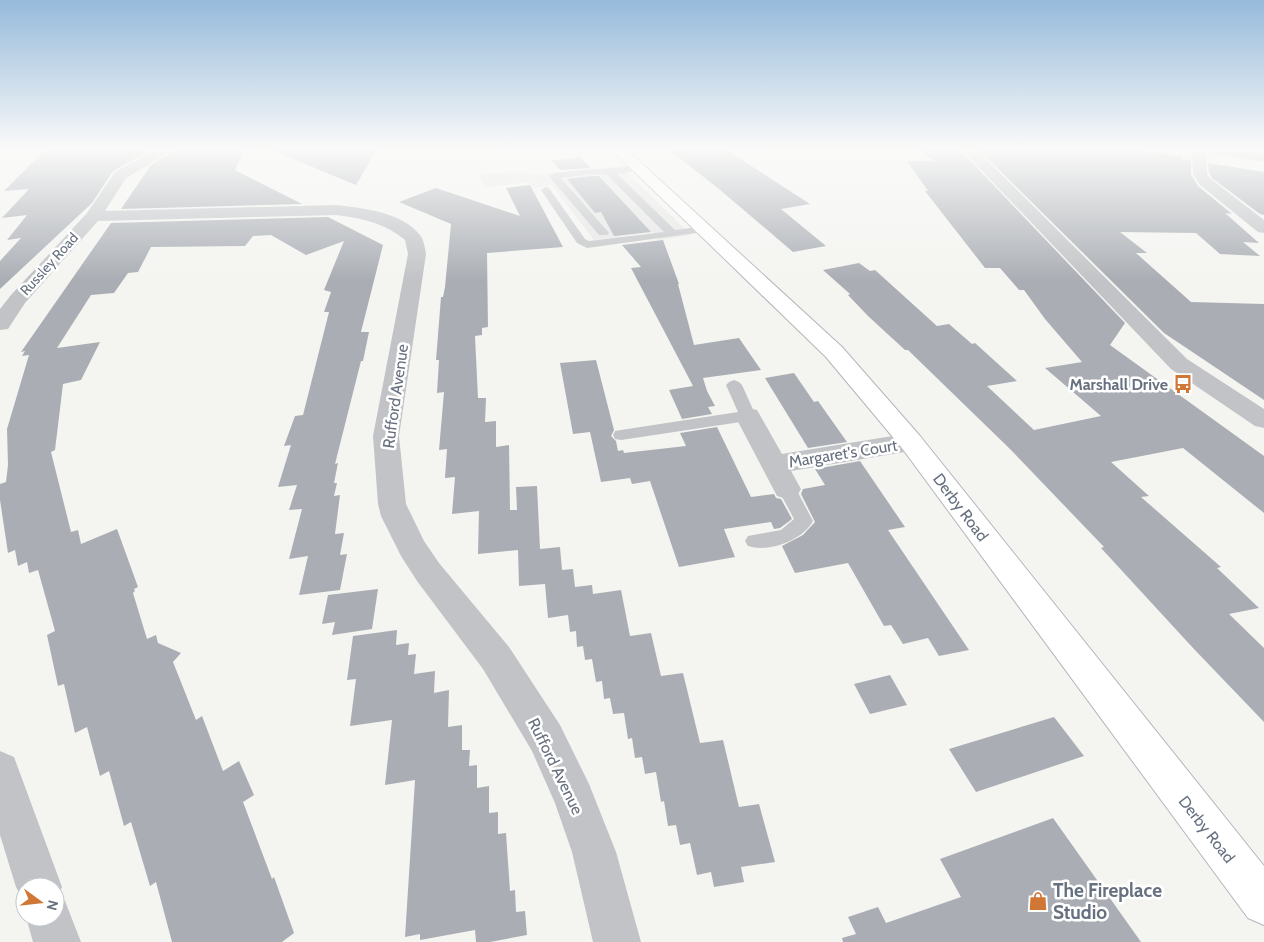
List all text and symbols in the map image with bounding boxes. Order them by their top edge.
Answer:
street label: Russley Road [16,229,82,299]
street label: Rufford Avenue [379,343,412,449]
bus stop icon: Marshall Drive [1172,373,1194,395]
place label: Marshall Drive [1069,375,1168,394]
street label: Margaret's Court [787,435,899,471]
street label: Derby Road [929,470,992,545]
street label: Rufford Avenue [524,715,587,818]
street label: Derby Road [1175,792,1239,867]
north arrow [15,877,65,927]
place label: The Fireplace Studio [1053,879,1162,924]
shop icon: The Fireplace Studio [1027,890,1049,912]
text: N [43,898,63,912]

